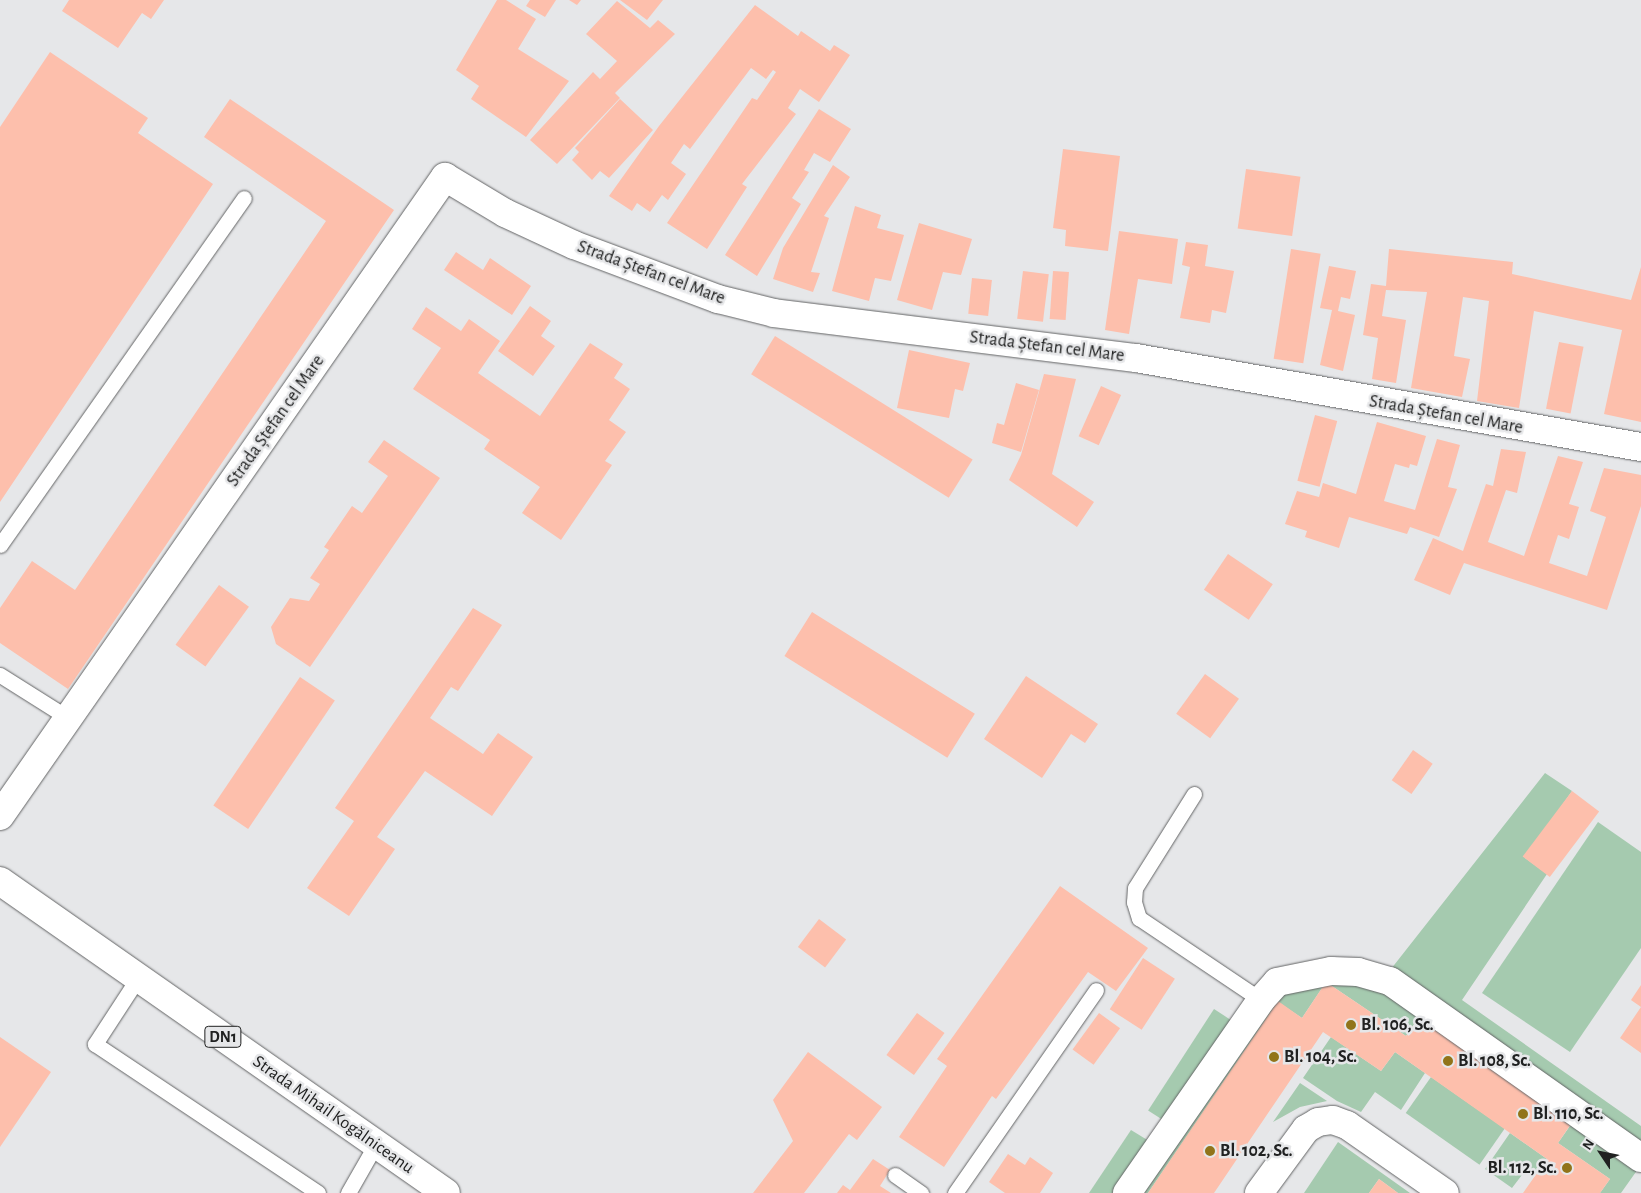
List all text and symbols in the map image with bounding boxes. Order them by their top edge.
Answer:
street label: Strada Ștefan cel Mare [574,236,728,310]
street label: Strada Ștefan cel Mare [968,327,1126,367]
street label: Strada Ștefan cel Mare [223,351,329,491]
street label: Strada Ștefan cel Mare [1367,391,1525,439]
place label: Bl. 106, Sc. [1361,1014,1434,1036]
marker: Bl. 106, Sc. [1345,1019,1357,1031]
road number: DN1 [204,1024,242,1050]
place label: Bl. 104, Sc. [1284,1046,1357,1068]
place label: Bl. 108, Sc. [1458,1050,1531,1072]
street label: Strada Mihail Kogălniceanu [248,1051,418,1179]
marker: Bl. 104, Sc. [1268,1051,1280,1063]
marker: Bl. 108, Sc. [1442,1055,1454,1067]
place label: Bl. 110, Sc. [1533,1103,1604,1125]
marker: Bl. 110, Sc. [1517,1108,1529,1120]
north arrow [1576,1128,1626,1178]
text: N [1580,1137,1597,1153]
place label: Bl. 102, Sc. [1220,1140,1293,1162]
marker: Bl. 102, Sc. [1204,1145,1216,1157]
place label: Bl. 112, Sc. [1487,1157,1557,1179]
marker: Bl. 112, Sc. [1561,1162,1573,1174]

